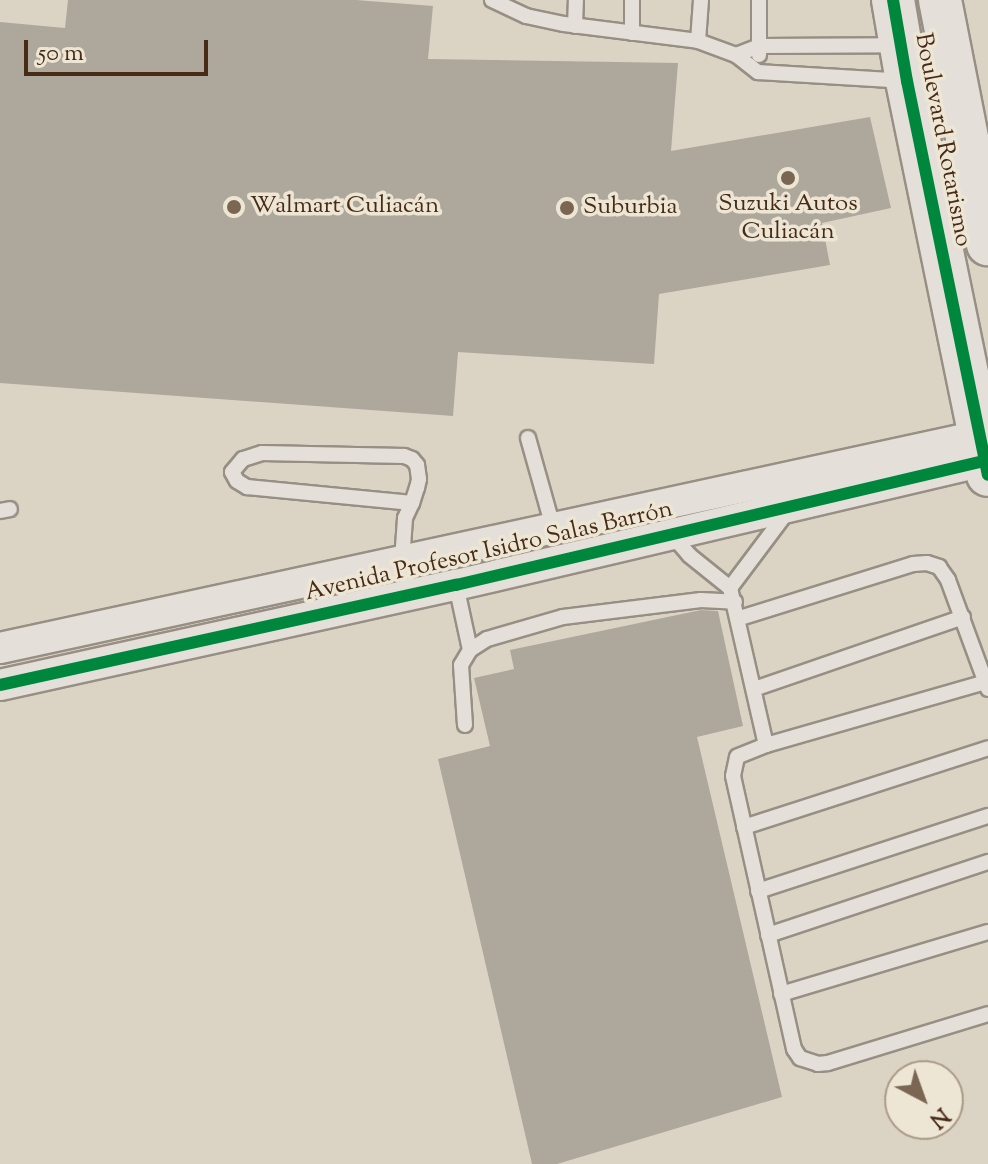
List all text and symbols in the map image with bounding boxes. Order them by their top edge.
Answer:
scale bar [28,24,212,74]
street label: Boulevard Rotarismo [907,31,977,249]
text: 50 m [38,37,84,71]
marker: Suzuki Autos Culiacán [779,169,797,187]
place label: Suzuki Autos Culiacán [718,191,858,247]
place label: Walmart Culiacán [250,193,439,221]
place label: Suburbia [583,194,678,222]
marker: Walmart Culiacán [225,198,243,216]
marker: Suburbia [558,199,576,217]
street label: Avenida Profesor Isidro Salas Barrón [302,496,676,608]
north arrow [884,1060,964,1140]
text: N [921,1099,956,1134]

